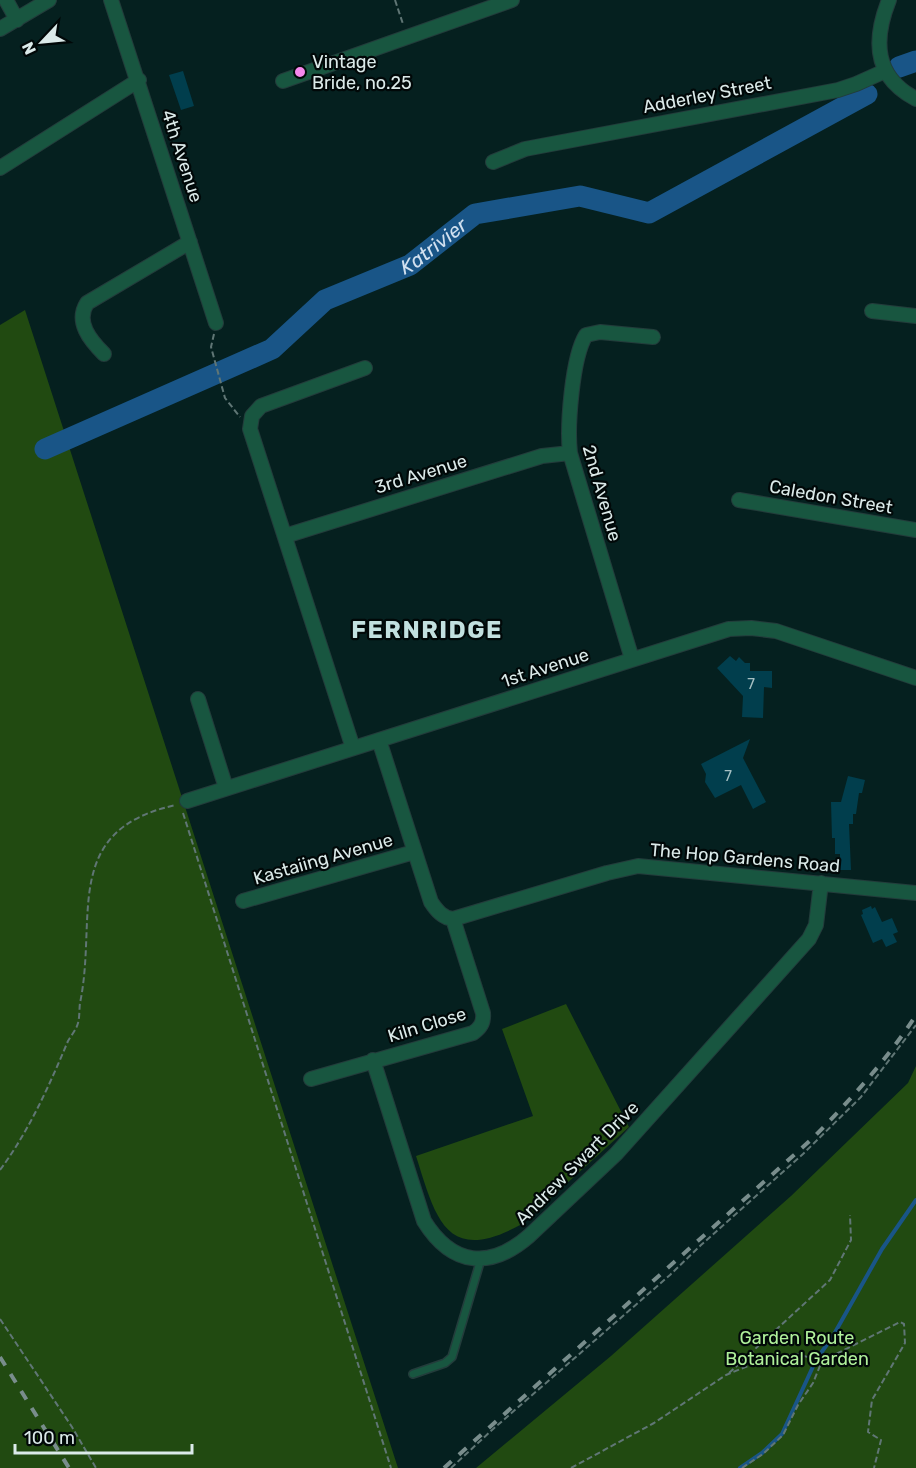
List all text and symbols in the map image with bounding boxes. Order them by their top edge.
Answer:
north arrow [12,12,72,72]
text: N [18,39,40,58]
place label: Vintage Bride, no.25 [312,51,412,94]
marker: Vintage Bride, no.25 [293,65,307,79]
street label: Adderley Street [641,72,773,118]
street label: 4th Avenue [157,107,207,205]
water label: Katrivier [397,212,473,280]
street label: 2nd Avenue [578,442,626,544]
street label: 3rd Avenue [372,450,470,498]
street label: Caledon Street [768,475,894,519]
district label: FERNRIDGE [351,616,503,644]
street label: 1st Avenue [498,643,592,693]
house number: 7 [747,675,755,693]
house number: 7 [724,767,732,785]
street label: Kastaiing Avenue [251,829,395,889]
street label: The Hop Gardens Road [649,839,841,877]
street label: Kiln Close [385,1003,469,1047]
street label: Andrew Swart Drive [511,1097,643,1229]
park label: Garden Route Botanical Garden [725,1327,869,1370]
scale bar [15,1417,192,1455]
text: 100 m [24,1427,75,1449]

